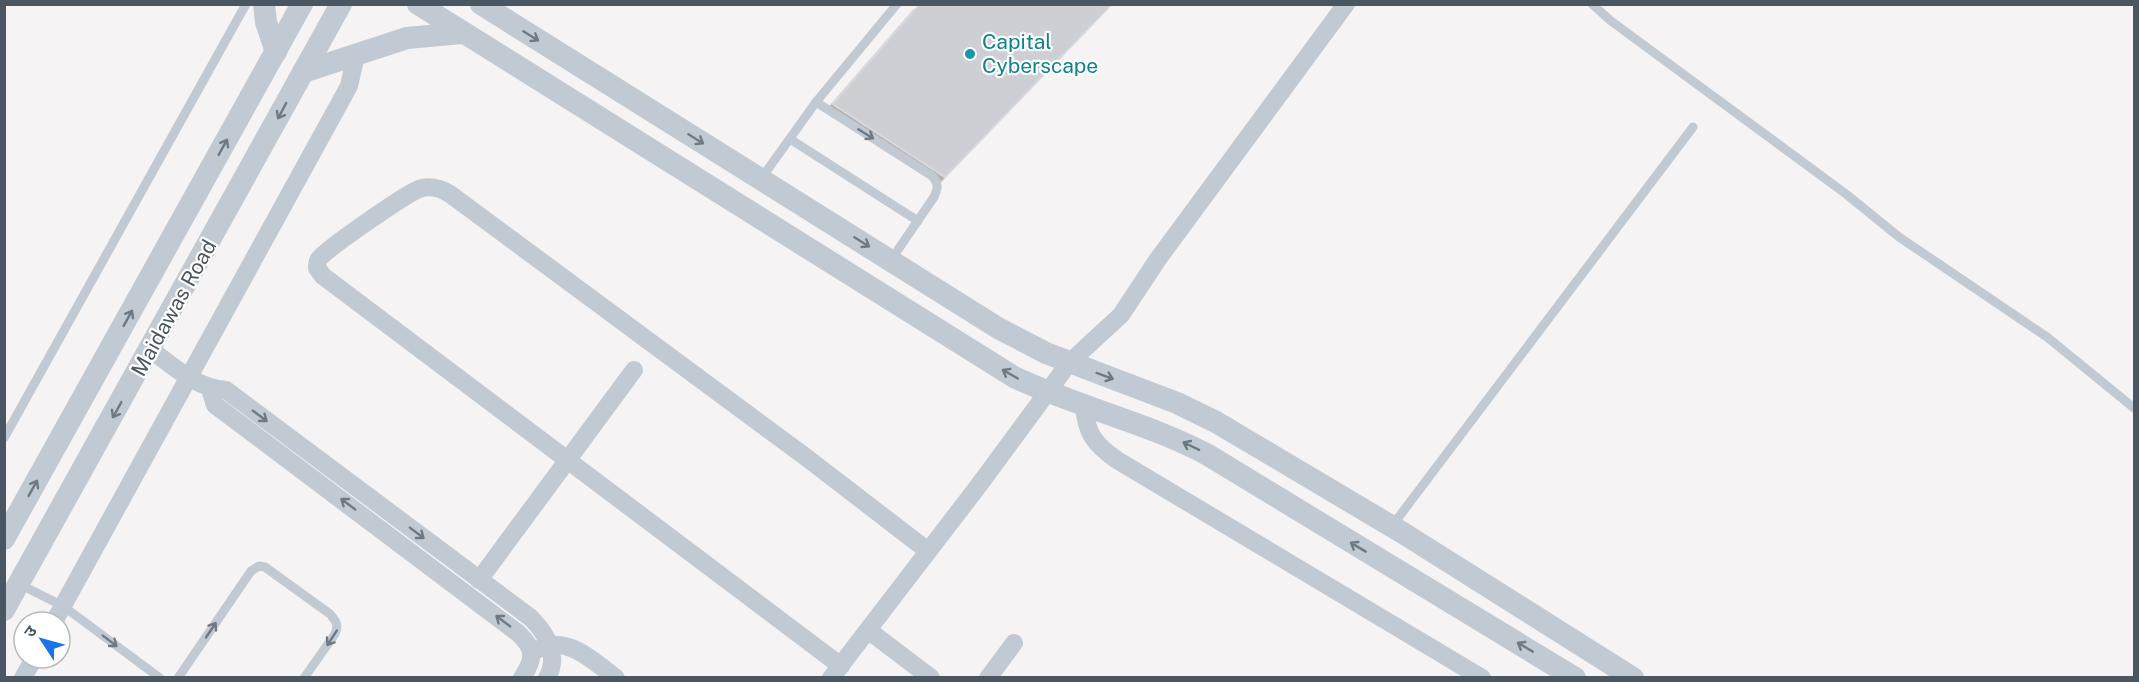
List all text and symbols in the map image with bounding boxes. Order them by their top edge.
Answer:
place label: Capital Cyberscape [982,29,1098,78]
one-way arrow [522,30,539,42]
marker: Capital Cyberscape [963,47,977,61]
one-way arrow [276,101,287,119]
one-way arrow [857,127,874,140]
one-way arrow [687,133,704,145]
one-way arrow [217,139,229,156]
street label: Maidawas Road [126,235,221,380]
one-way arrow [853,237,870,249]
one-way arrow [122,310,134,327]
one-way arrow [1002,368,1019,380]
one-way arrow [1096,372,1114,383]
one-way arrow [111,401,123,418]
one-way arrow [252,410,268,422]
one-way arrow [1183,440,1201,452]
one-way arrow [27,480,39,497]
one-way arrow [340,498,356,510]
one-way arrow [408,526,424,539]
one-way arrow [1350,540,1367,552]
north arrow [12,610,72,670]
one-way arrow [496,615,512,628]
text: उ [20,622,41,641]
one-way arrow [205,622,217,638]
one-way arrow [325,630,338,647]
one-way arrow [102,634,118,647]
one-way arrow [1517,641,1534,653]

